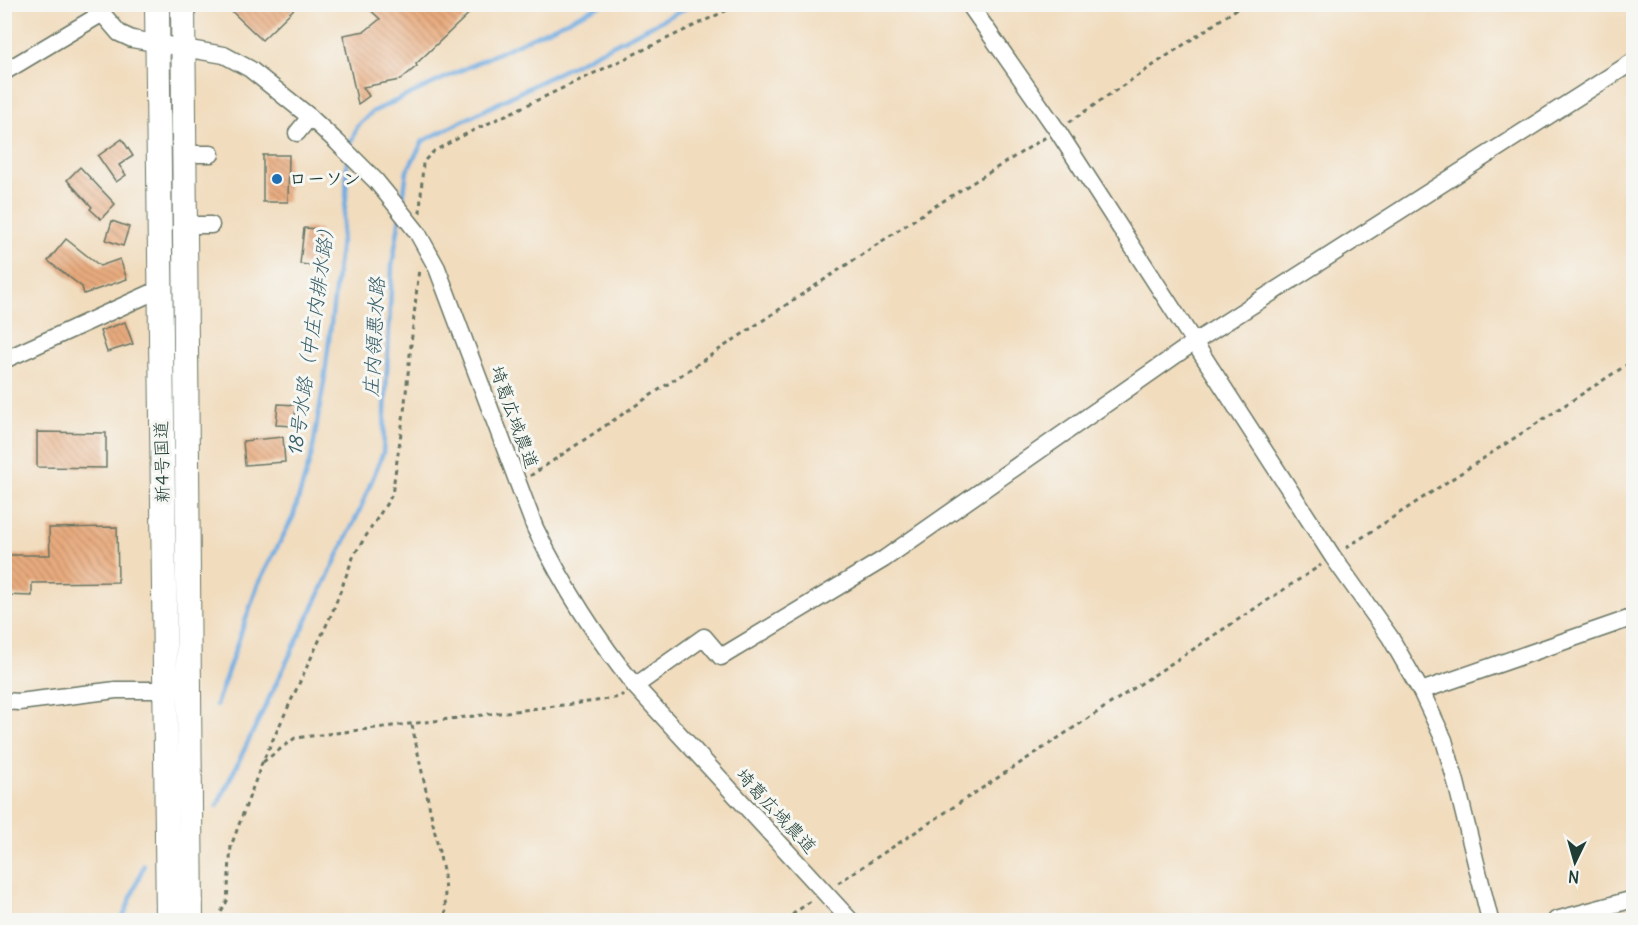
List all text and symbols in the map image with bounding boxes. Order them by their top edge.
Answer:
place label: ローソン [289,167,361,190]
marker: ローソン [270,172,284,186]
water label: 18号水路（中庄内排水路） [281,217,340,457]
water label: 庄内領悪水路 [358,275,389,398]
street label: 埼葛広域農道 [485,362,544,472]
street label: 新4号国道 [149,421,174,503]
street label: 埼葛広域農道 [731,763,822,858]
north arrow [1545,832,1605,892]
text: N [1567,866,1580,887]

